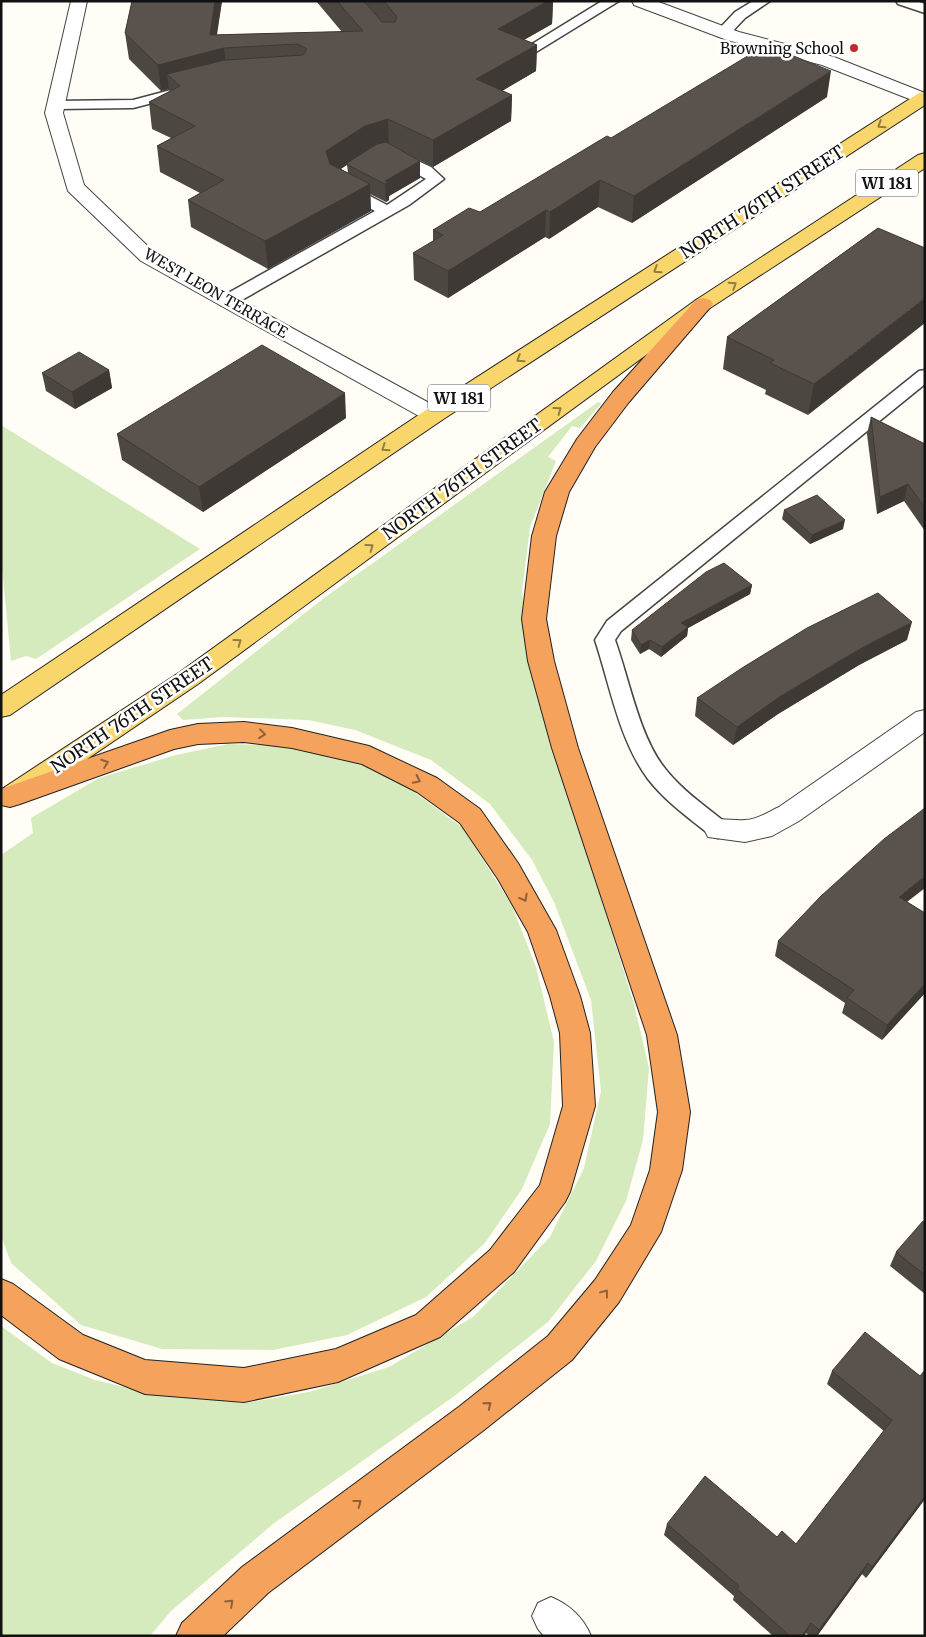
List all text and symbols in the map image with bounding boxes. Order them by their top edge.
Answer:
place label: Browning School [720,39,844,58]
marker: Browning School [848,42,860,54]
one-way arrow [878,119,887,128]
street label: NORTH 76TH STREET [675,140,849,264]
road number: WI 181 [856,170,918,197]
street label: WEST LEON TERRACE [140,244,292,342]
one-way arrow [653,264,662,274]
one-way arrow [727,282,736,291]
one-way arrow [517,353,526,362]
road number: WI 181 [428,384,490,412]
one-way arrow [552,407,562,416]
street label: NORTH 76TH STREET [378,413,547,545]
one-way arrow [381,442,391,451]
one-way arrow [364,544,373,553]
one-way arrow [232,639,242,648]
street label: NORTH 76TH STREET [46,652,218,778]
one-way arrow [259,728,267,739]
one-way arrow [100,759,109,769]
one-way arrow [412,773,421,784]
one-way arrow [517,893,527,902]
one-way arrow [599,1289,608,1299]
one-way arrow [482,1403,491,1411]
one-way arrow [352,1500,362,1509]
one-way arrow [225,1600,234,1609]

